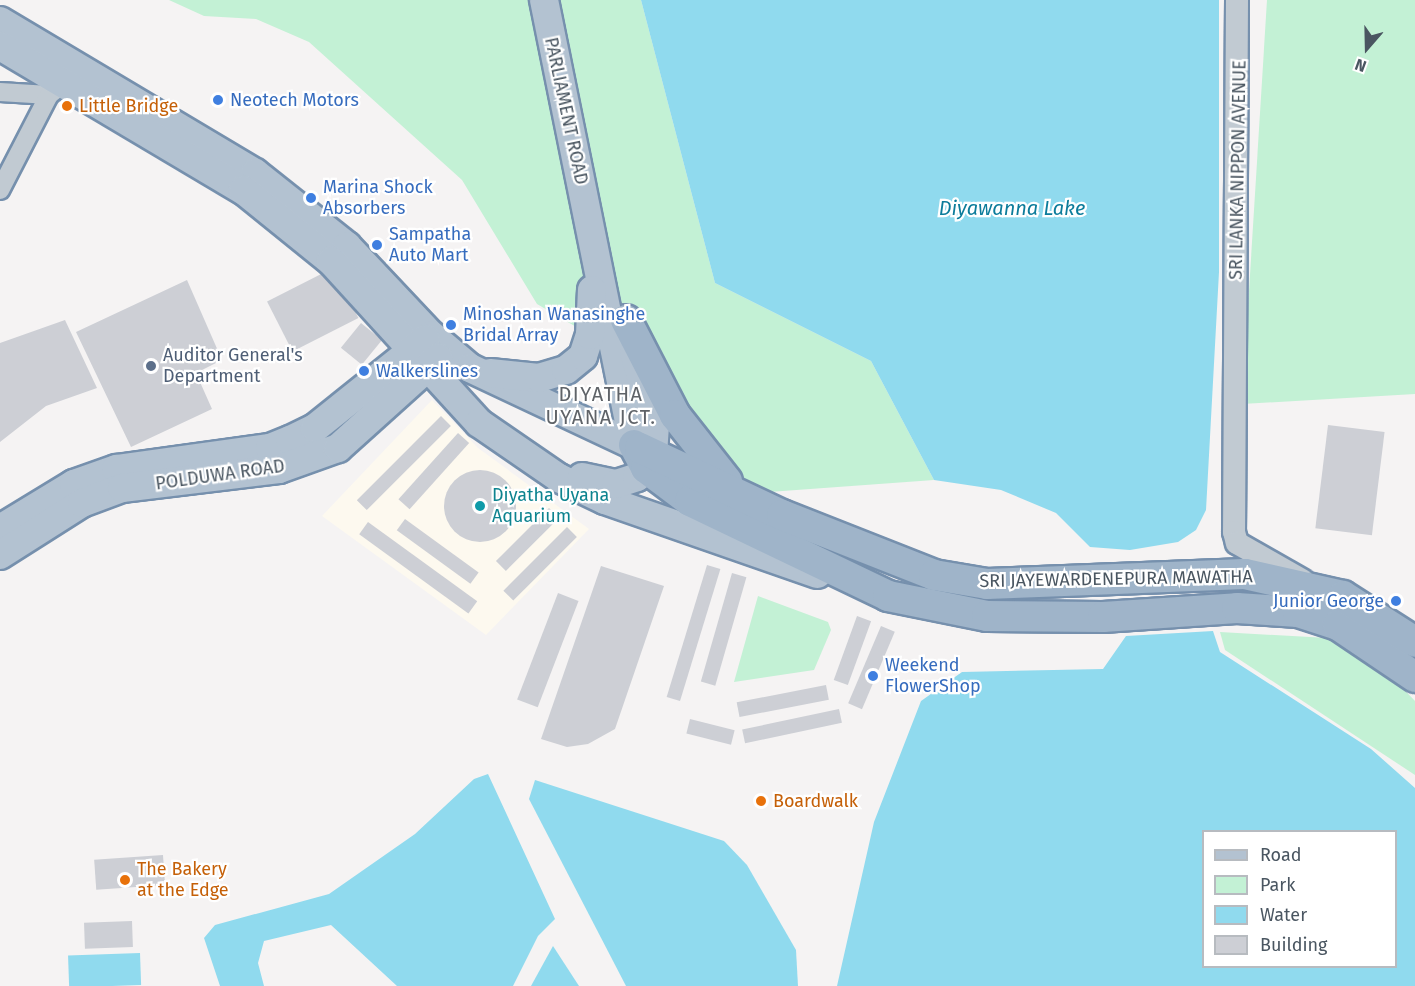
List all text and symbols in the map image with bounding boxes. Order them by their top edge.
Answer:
north arrow [1337,18,1397,78]
street label: PARLIAMENT ROAD [540,35,592,187]
text: N [1352,55,1369,76]
street label: SRI LANKA NIPPON AVENUE [1225,60,1251,280]
place label: Neotech Motors [230,89,359,111]
marker: Neotech Motors [211,93,225,107]
place label: Little Bridge [79,95,178,117]
marker: Little Bridge [60,99,74,113]
place label: Marina Shock Absorbers [323,177,433,219]
marker: Marina Shock Absorbers [304,191,318,205]
water label: Diyawanna Lake [939,196,1085,220]
place label: Sampatha Auto Mart [389,224,471,266]
marker: Sampatha Auto Mart [370,238,384,252]
place label: Minoshan Wanasinghe Bridal Array [463,304,645,346]
marker: Minoshan Wanasinghe Bridal Array [444,318,458,332]
place label: Auditor General's Department [163,345,303,388]
marker: Auditor General's Department [144,359,158,373]
place label: Walkerslines [376,360,478,382]
marker: Walkerslines [357,364,371,378]
district label: DIYATHA UYANA JCT. [545,382,657,429]
street label: POLDUWA ROAD [154,455,286,495]
place label: Diyatha Uyana Aquarium [492,485,609,528]
marker: Diyatha Uyana Aquarium [473,499,487,513]
street label: SRI JAYEWARDENEPURA MAWATHA [979,566,1253,592]
place label: Junior George [1273,590,1384,612]
marker: Junior George [1389,594,1403,608]
place label: Weekend FlowerShop [885,655,981,698]
marker: Weekend FlowerShop [866,669,880,683]
place label: Boardwalk [773,790,858,812]
marker: Boardwalk [754,794,768,808]
legend [1202,830,1397,968]
text: Road [1260,844,1302,866]
place label: The Bakery at the Edge [137,859,229,902]
marker: The Bakery at the Edge [118,873,132,887]
text: Park [1260,874,1295,896]
text: Water [1260,904,1307,926]
text: Building [1260,934,1327,956]

